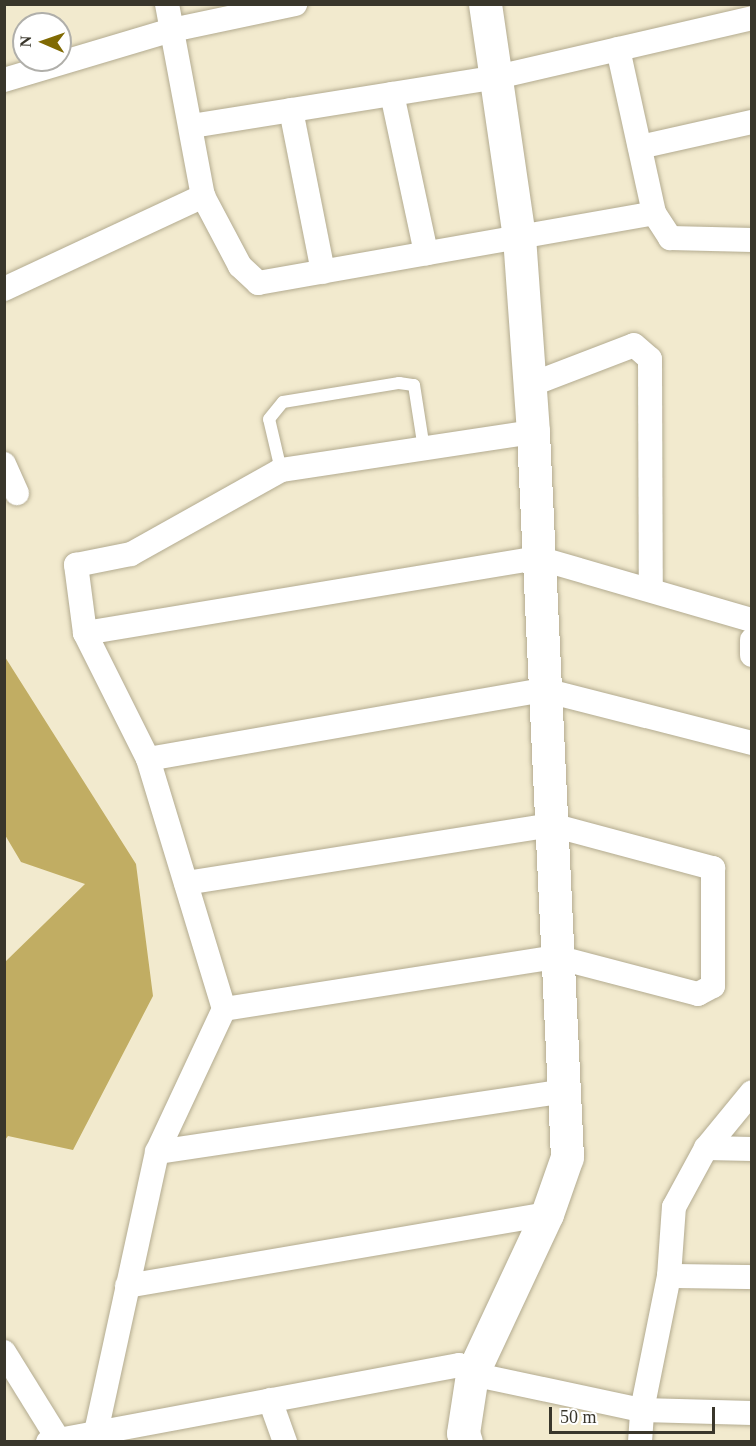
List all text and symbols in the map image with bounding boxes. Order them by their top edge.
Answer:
north arrow [12,12,72,72]
text: N [17,35,34,47]
scale bar [552,1395,718,1433]
text: 50 m [560,1407,597,1427]

